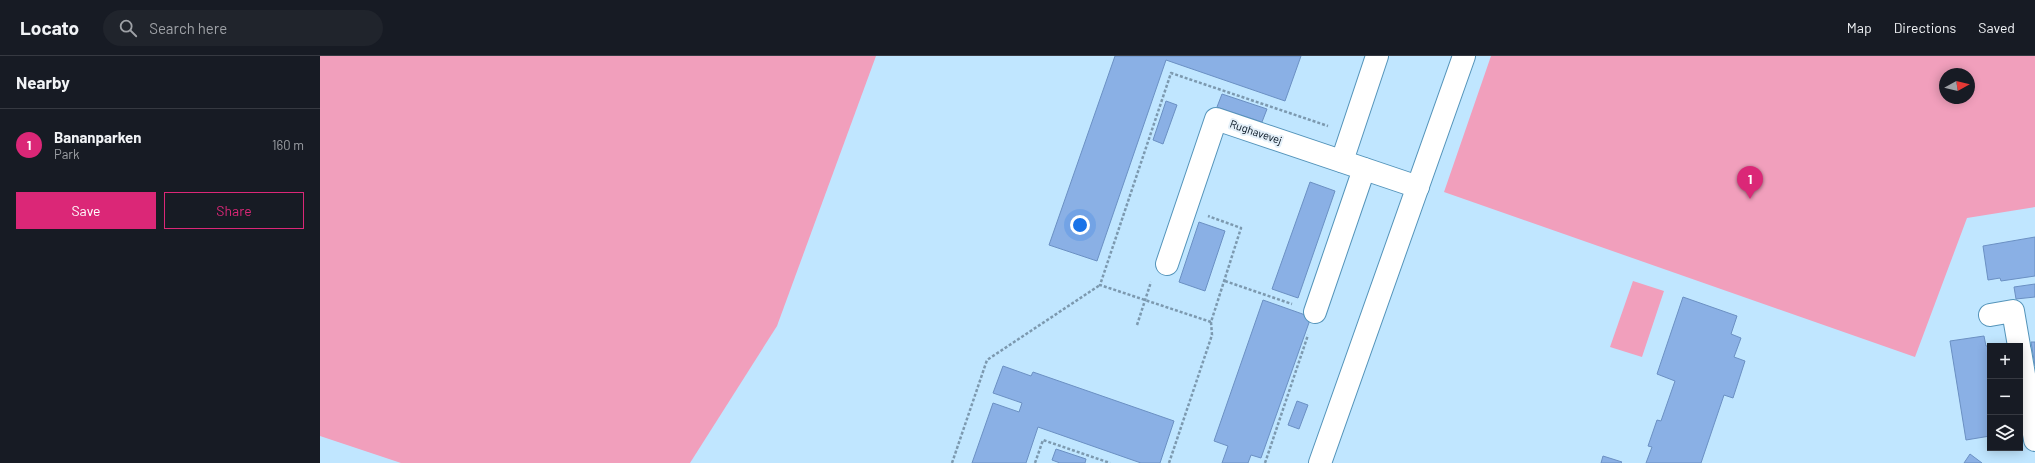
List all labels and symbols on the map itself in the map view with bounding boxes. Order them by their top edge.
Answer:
north arrow [1939,68,1975,104]
street label: Rughavevej [1228,117,1284,147]
pin: 1 [1737,166,1763,199]
your location [1070,215,1090,235]

